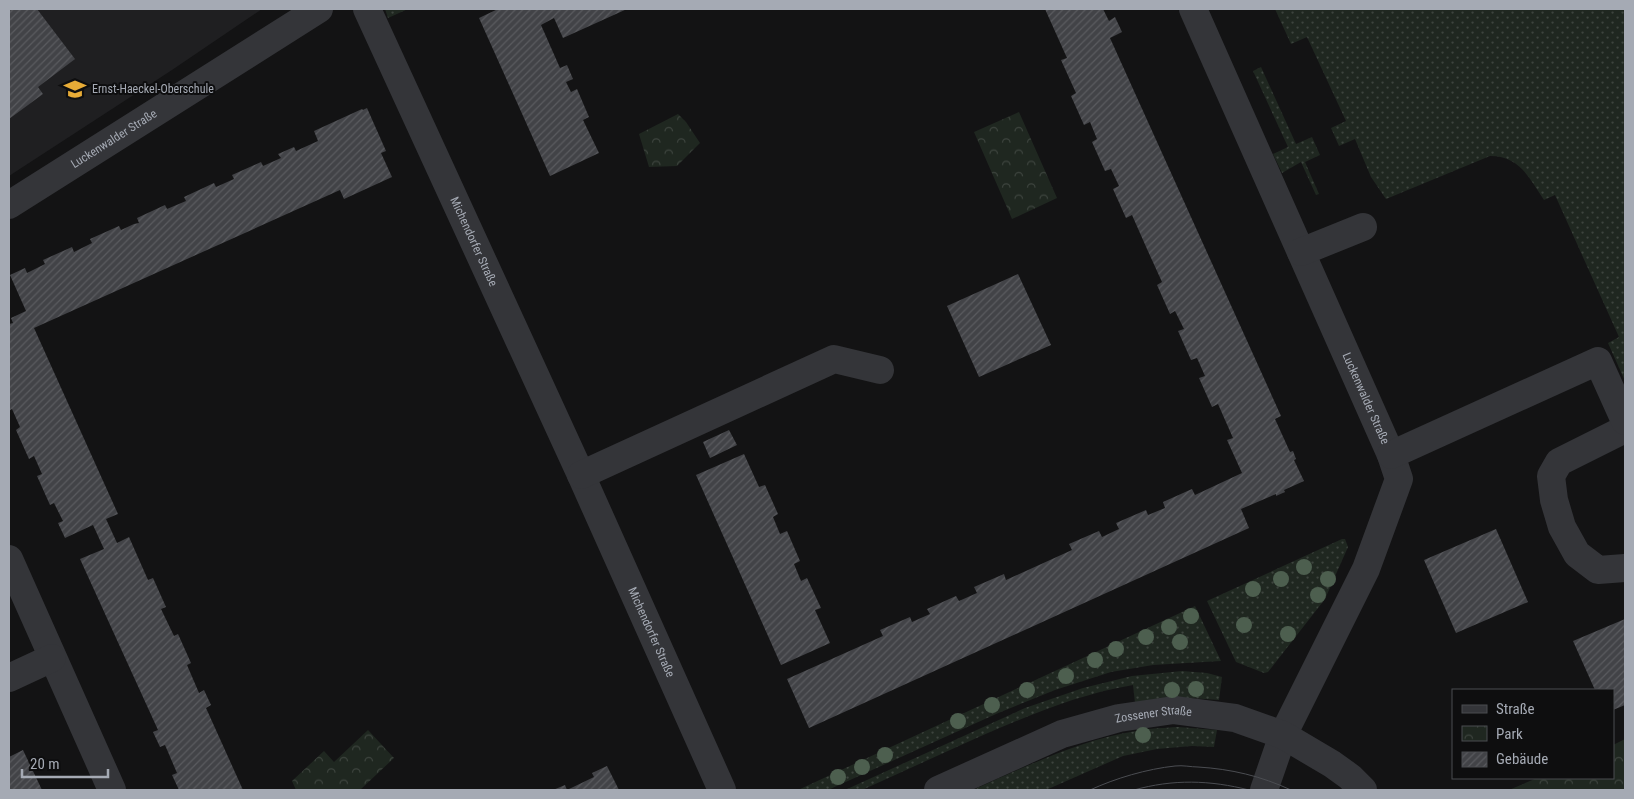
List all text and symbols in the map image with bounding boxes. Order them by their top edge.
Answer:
school or university icon: Ernst-Haeckel-Oberschule [62,76,88,102]
place label: Ernst-Haeckel-Oberschule [92,82,214,96]
street label: Luckenwalder Straße [68,106,160,171]
street label: Michendorfer Straße [447,195,501,289]
street label: Luckenwalder Straße [1339,350,1392,447]
street label: Michendorfer Straße [625,585,678,680]
legend [1452,689,1614,779]
text: Straße [1496,700,1535,718]
street label: Zossener Straße [1113,703,1193,726]
text: Park [1496,725,1523,743]
scale bar [22,746,109,778]
text: Gebäude [1496,750,1548,768]
text: 20 m [30,755,60,773]

